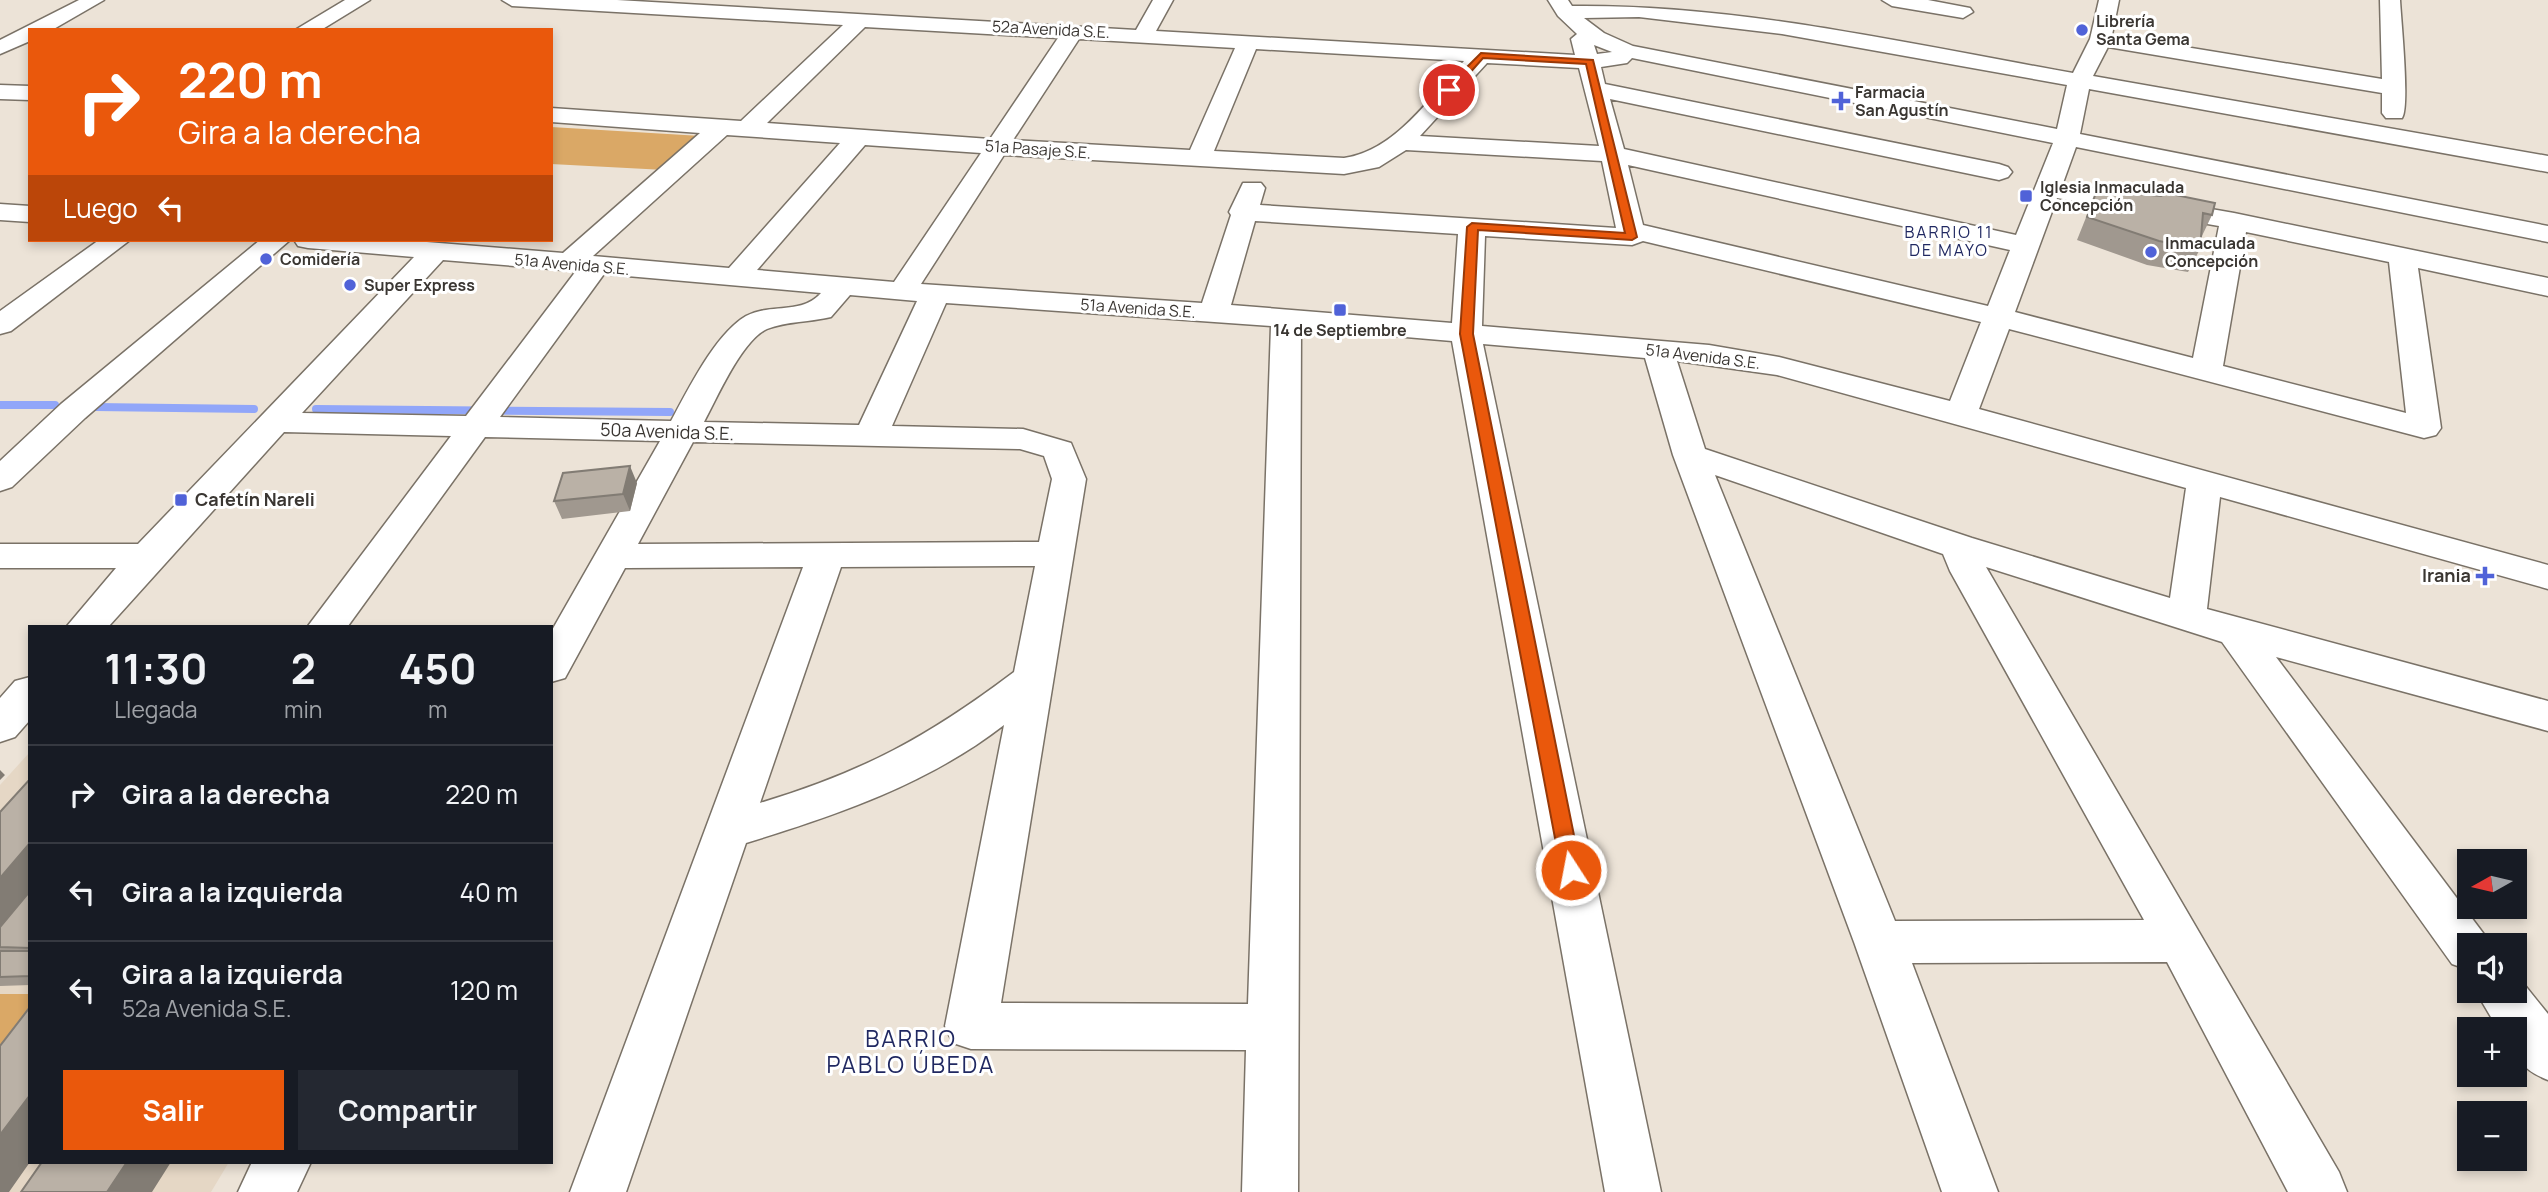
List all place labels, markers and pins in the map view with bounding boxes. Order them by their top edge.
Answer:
place label: Librería Santa Gema [2096,10,2190,50]
marker: Librería Santa Gema [2074,22,2090,38]
pin [1419,60,1479,120]
place label: Farmacia San Agustín [1855,81,1949,121]
marker: Farmacia San Agustín [1833,93,1849,109]
place label: Iglesia Inmaculada Concepción [2040,176,2184,216]
marker: Iglesia Inmaculada Concepción [2018,188,2034,204]
place label: Inmaculada Concepción [2165,232,2258,272]
marker: Inmaculada Concepción [2143,244,2159,260]
place label: Comidería [280,248,360,270]
marker: Comidería [258,251,274,267]
place label: Super Express [364,274,475,296]
marker: Super Express [342,277,358,293]
marker: 14 de Septiembre [1332,302,1348,318]
place label: 14 de Septiembre [1273,319,1407,341]
place label: Cafetín Nareli [195,487,315,511]
marker: Cafetín Nareli [173,492,189,508]
place label: Irania [2422,563,2471,587]
marker: Irania [2477,568,2493,584]

